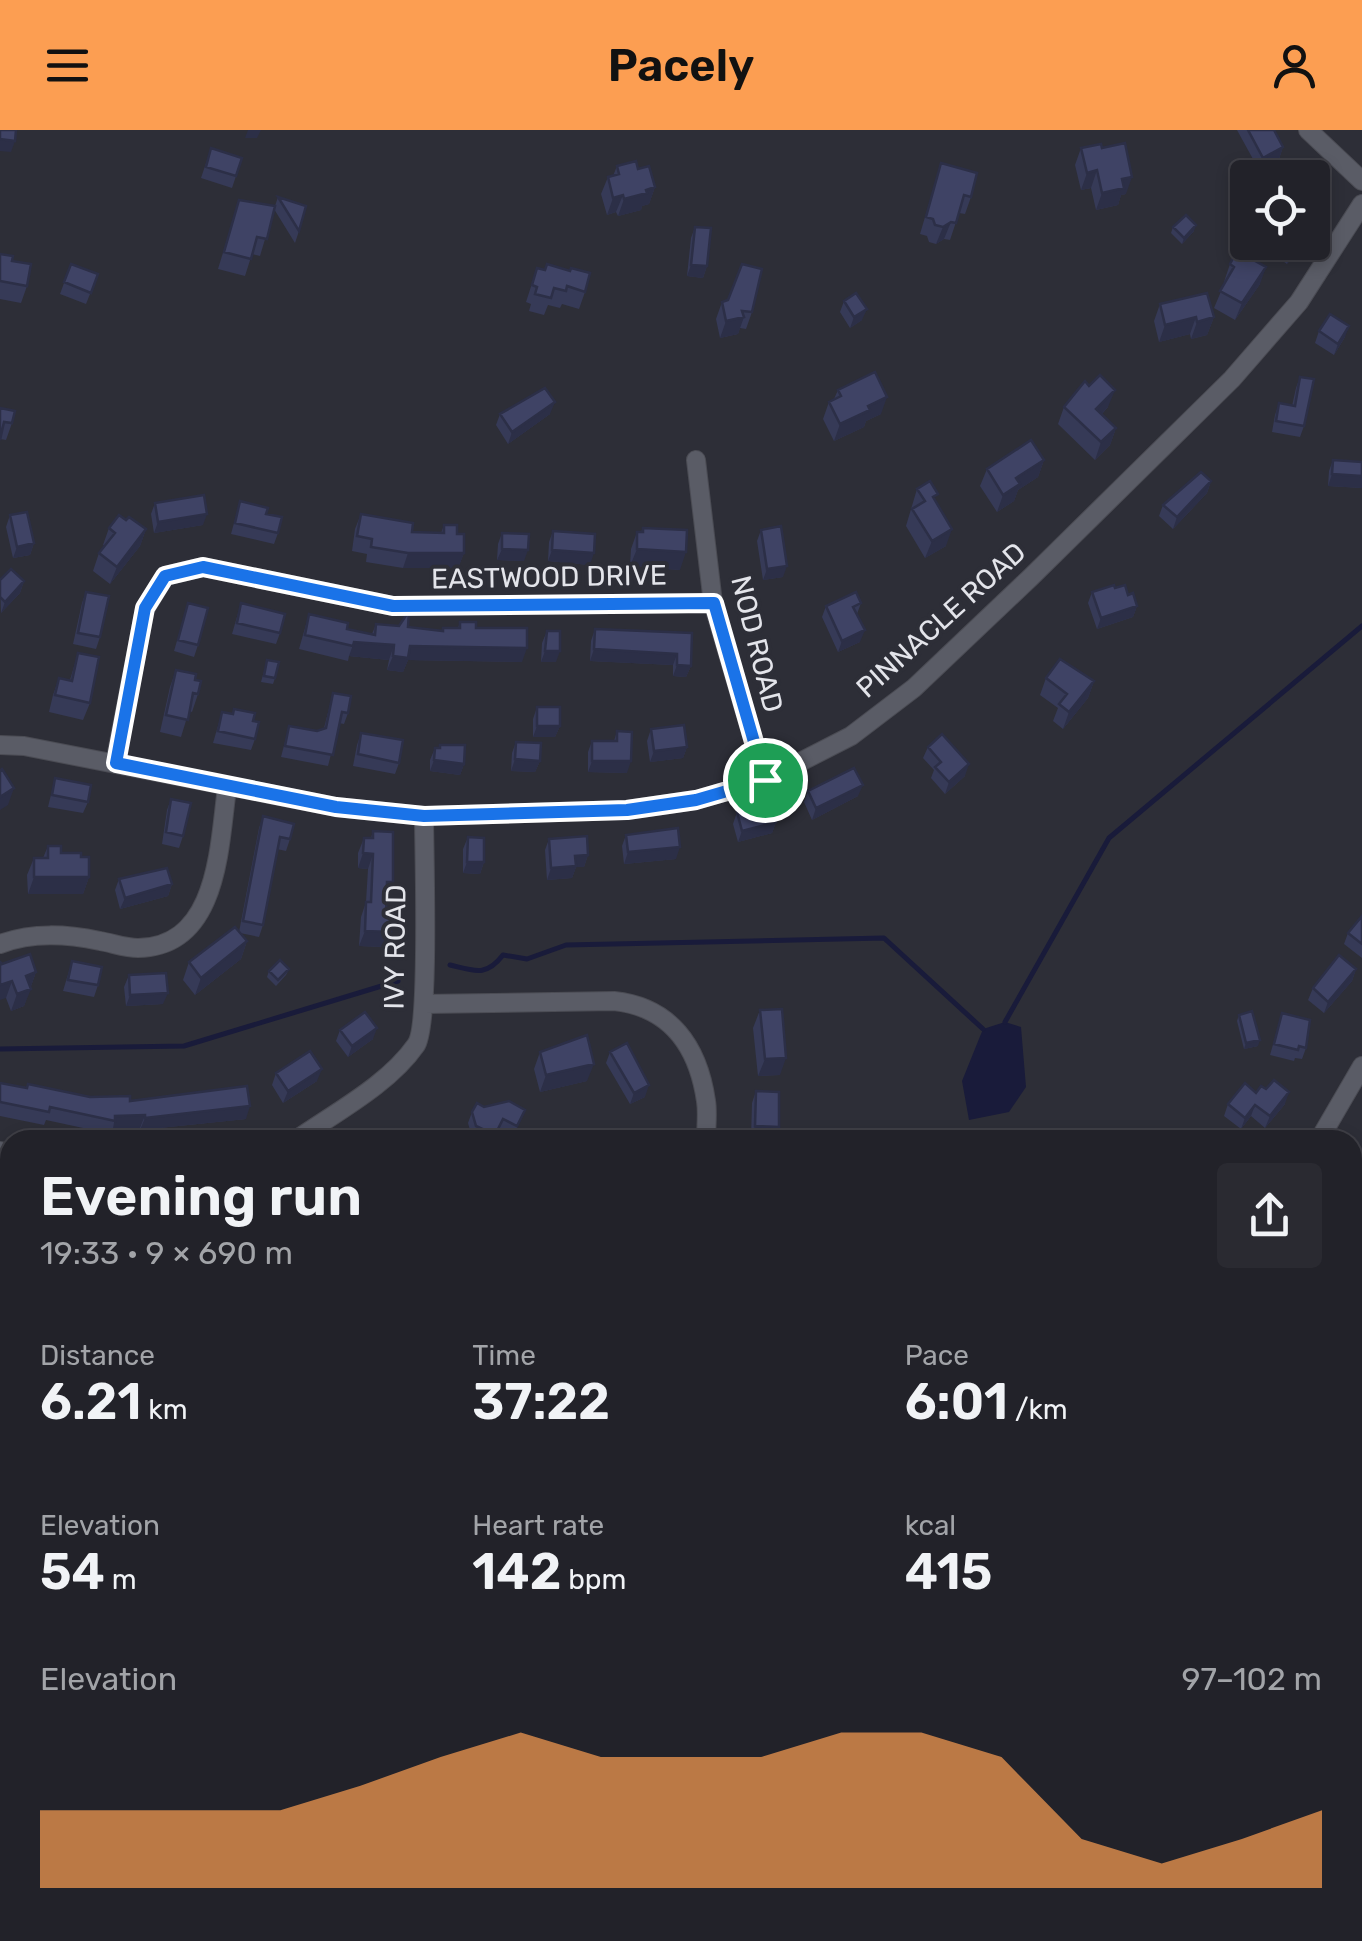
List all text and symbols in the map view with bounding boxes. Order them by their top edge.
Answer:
icon: menu [40,38,95,93]
icon: person [1267,38,1322,93]
text: Pacely [608,39,754,92]
map controls [1230,160,1330,260]
button: locate [1230,160,1330,260]
street label: PINNACLE ROAD [850,535,1032,705]
street label: EASTWOOD DRIVE [431,558,667,596]
street label: NOD ROAD [724,572,790,716]
pin [723,738,808,823]
icon: arrive [738,753,793,808]
street label: IVY ROAD [377,884,413,1010]
button: share [1217,1163,1322,1268]
text: Evening run [40,1164,362,1229]
text: 19:33 · 9 × 690 m [40,1234,293,1272]
text: Distance [40,1339,155,1372]
text: Time [472,1339,536,1372]
text: Pace [905,1339,969,1372]
text: 6.21 [40,1372,141,1432]
text: 37:22 [472,1372,610,1432]
text: 6:01 [905,1372,1008,1432]
text: km [141,1393,188,1426]
text: /km [1008,1393,1068,1426]
text: Elevation [40,1509,160,1542]
text: Heart rate [472,1509,604,1542]
text: kcal [905,1509,956,1542]
text: 54 [40,1542,105,1602]
text: 142 [472,1542,561,1602]
text: 415 [905,1542,992,1602]
text: m [105,1563,137,1596]
text: bpm [561,1563,626,1596]
text: Elevation [40,1660,177,1698]
text: 97–102 m [1181,1660,1322,1698]

